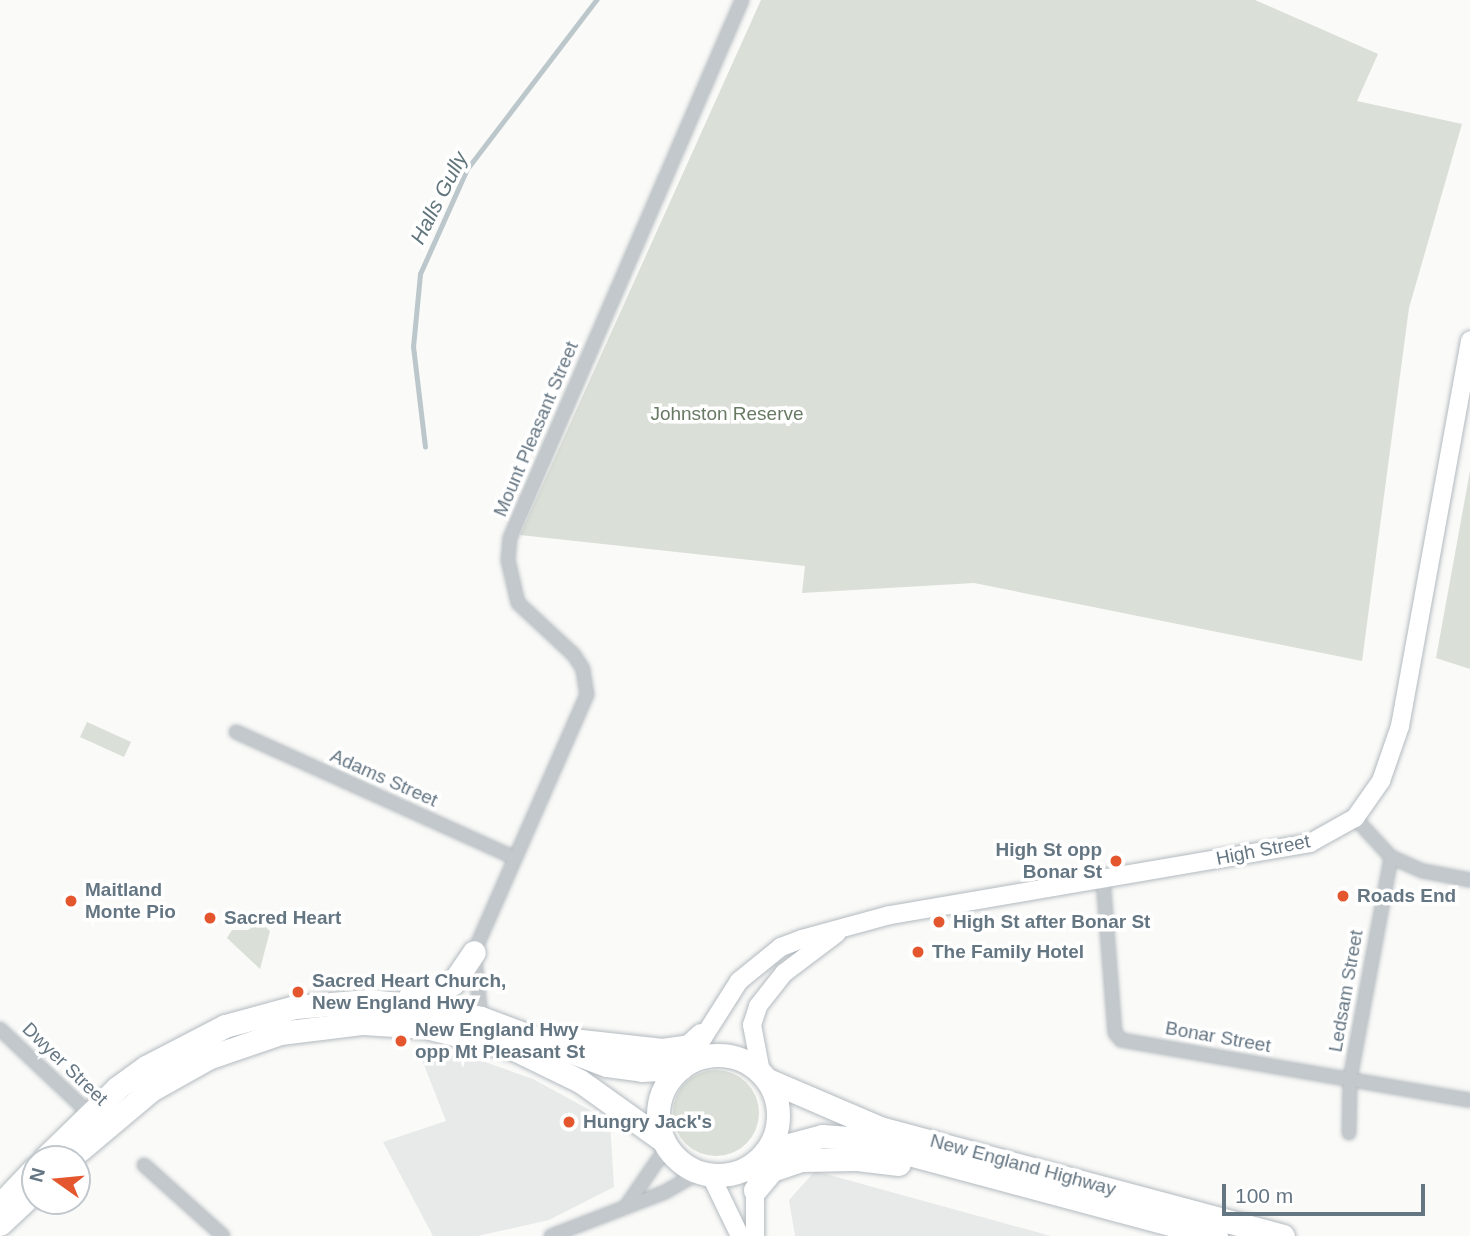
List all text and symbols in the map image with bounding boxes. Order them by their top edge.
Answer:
water label: Halls Gully [405,148,473,248]
street label: Mount Pleasant Street [489,338,583,520]
park label: Johnston Reserve [650,403,804,425]
street label: Adams Street [327,744,441,812]
street label: High Street [1214,830,1312,870]
place label: High St opp Bonar St [995,839,1102,883]
marker: High St opp Bonar St [1108,853,1124,869]
place label: Maitland Monte Pio [85,879,176,923]
place label: Roads End [1357,885,1456,907]
marker: Roads End [1335,888,1351,904]
marker: Maitland Monte Pio [63,893,79,909]
place label: Sacred Heart [224,907,341,929]
marker: Sacred Heart [202,910,218,926]
place label: High St after Bonar St [953,911,1150,933]
marker: High St after Bonar St [931,914,947,930]
street label: Ledsam Street [1324,928,1368,1054]
place label: The Family Hotel [932,941,1084,963]
marker: The Family Hotel [910,944,926,960]
place label: Sacred Heart Church, New England Hwy [312,970,506,1014]
marker: Sacred Heart Church, New England Hwy [290,984,306,1000]
street label: Bonar Street [1163,1017,1273,1057]
street label: Dwyer Street [18,1018,112,1110]
place label: New England Hwy opp Mt Pleasant St [415,1019,585,1063]
marker: New England Hwy opp Mt Pleasant St [393,1033,409,1049]
place label: Hungry Jack's [583,1111,712,1133]
marker: Hungry Jack's [561,1114,577,1130]
street label: New England Highway [928,1129,1118,1201]
north arrow [21,1145,91,1215]
text: N [25,1166,49,1184]
scale bar [1225,1170,1428,1214]
text: 100 m [1235,1184,1293,1207]

